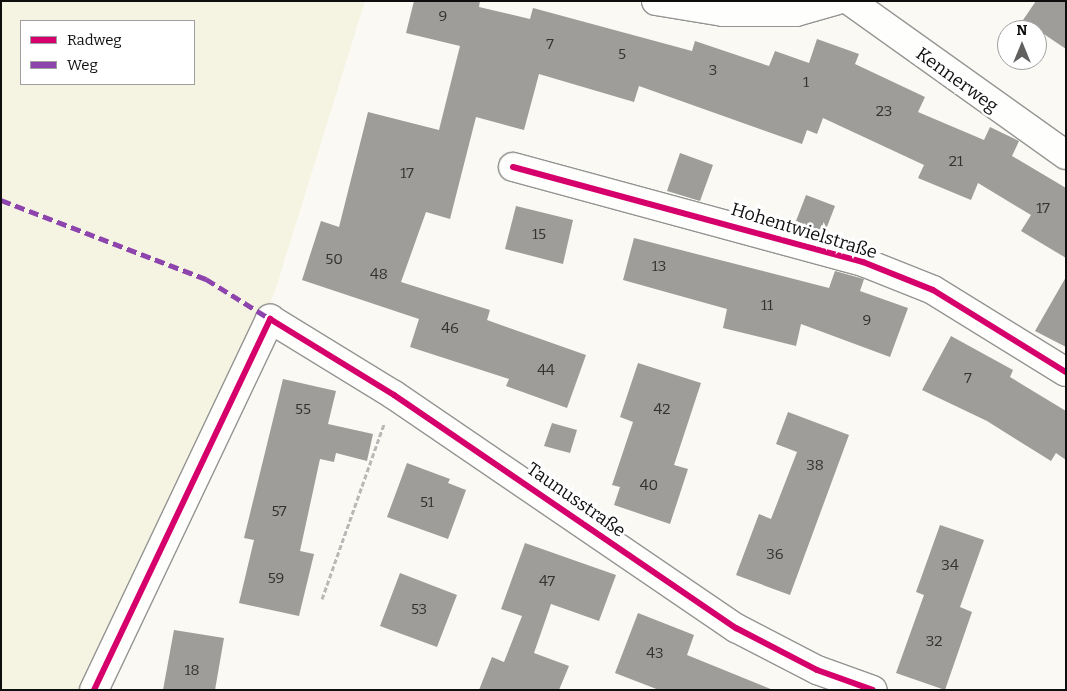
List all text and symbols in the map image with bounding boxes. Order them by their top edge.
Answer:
house number: 9 [439,8,447,26]
legend [20,20,195,85]
north arrow [997,20,1047,70]
text: N [1017,22,1027,39]
text: Radweg [67,31,122,49]
house number: 7 [546,36,554,54]
street label: Kennerweg [912,43,1002,117]
house number: 5 [618,46,626,64]
text: Weg [67,56,98,74]
house number: 3 [709,62,717,80]
house number: 1 [803,74,809,92]
house number: 23 [876,103,892,121]
house number: 21 [949,153,963,171]
house number: 17 [400,165,414,183]
street label: Hohentwielstraße [728,199,880,263]
house number: 17 [1036,200,1050,218]
house number: 15 [532,226,546,244]
house number: 50 [325,251,343,269]
house number: 13 [652,258,666,276]
house number: 48 [370,266,388,284]
house number: 11 [761,297,773,315]
house number: 9 [863,312,871,330]
house number: 46 [441,320,459,338]
house number: 44 [537,362,555,380]
house number: 7 [964,370,972,388]
house number: 55 [295,401,311,419]
house number: 42 [654,401,670,419]
house number: 38 [806,457,824,475]
street label: Taunusstraße [523,458,629,542]
house number: 40 [640,477,658,495]
house number: 51 [420,494,434,512]
house number: 57 [271,503,287,521]
house number: 36 [766,546,784,564]
house number: 34 [941,557,959,575]
house number: 59 [268,570,284,588]
house number: 47 [539,573,555,591]
house number: 53 [411,601,427,619]
house number: 32 [926,633,942,651]
house number: 43 [646,645,664,663]
house number: 18 [184,662,200,680]

